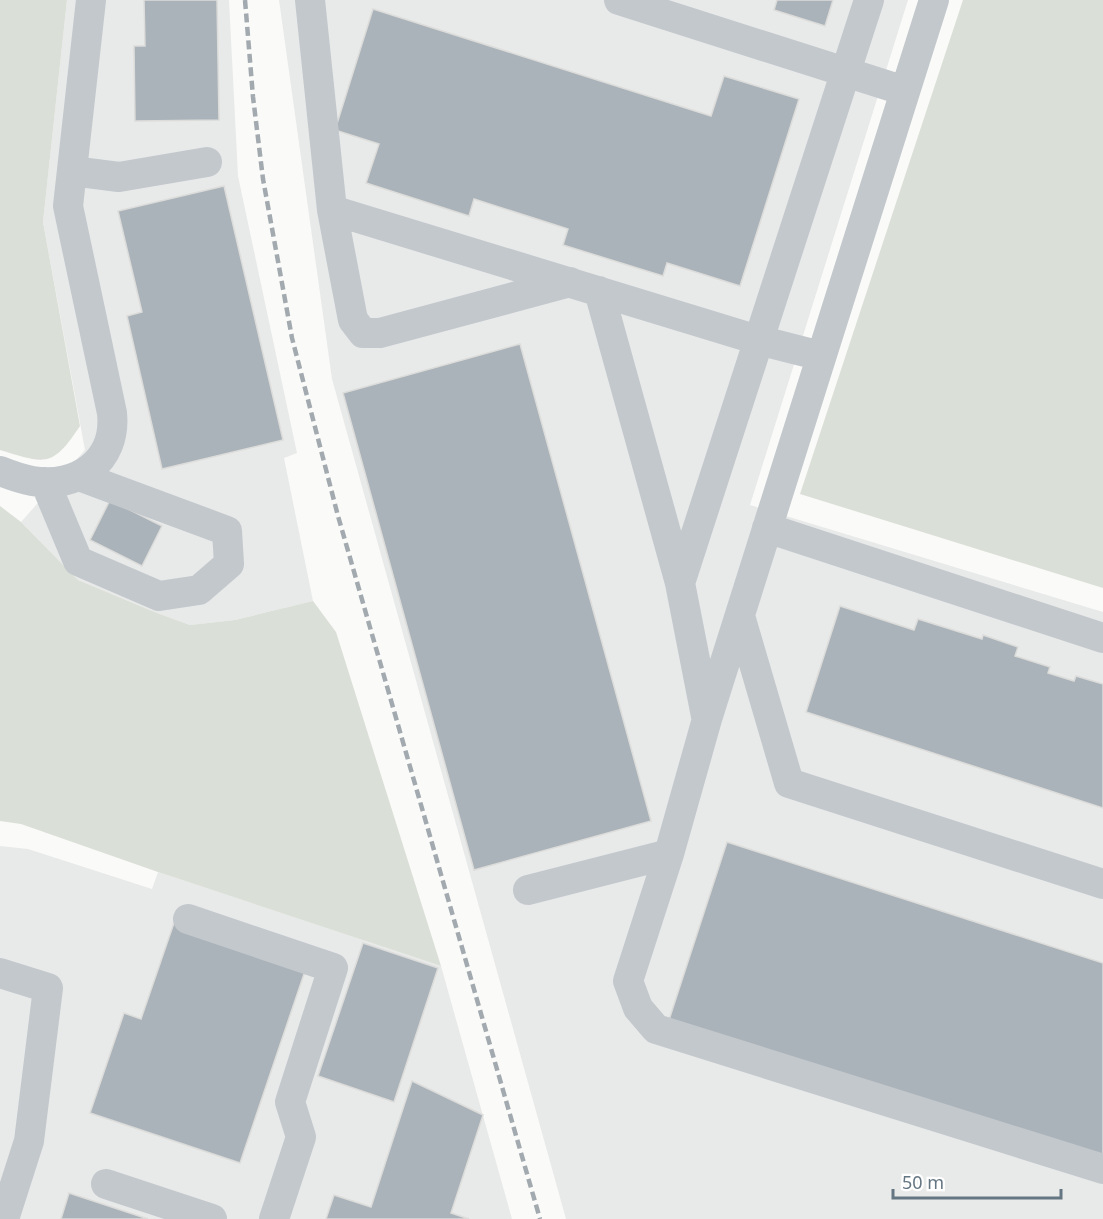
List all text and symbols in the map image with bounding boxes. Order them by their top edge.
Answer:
scale bar [893,1162,1061,1200]
text: 50 m [902,1170,944,1194]

